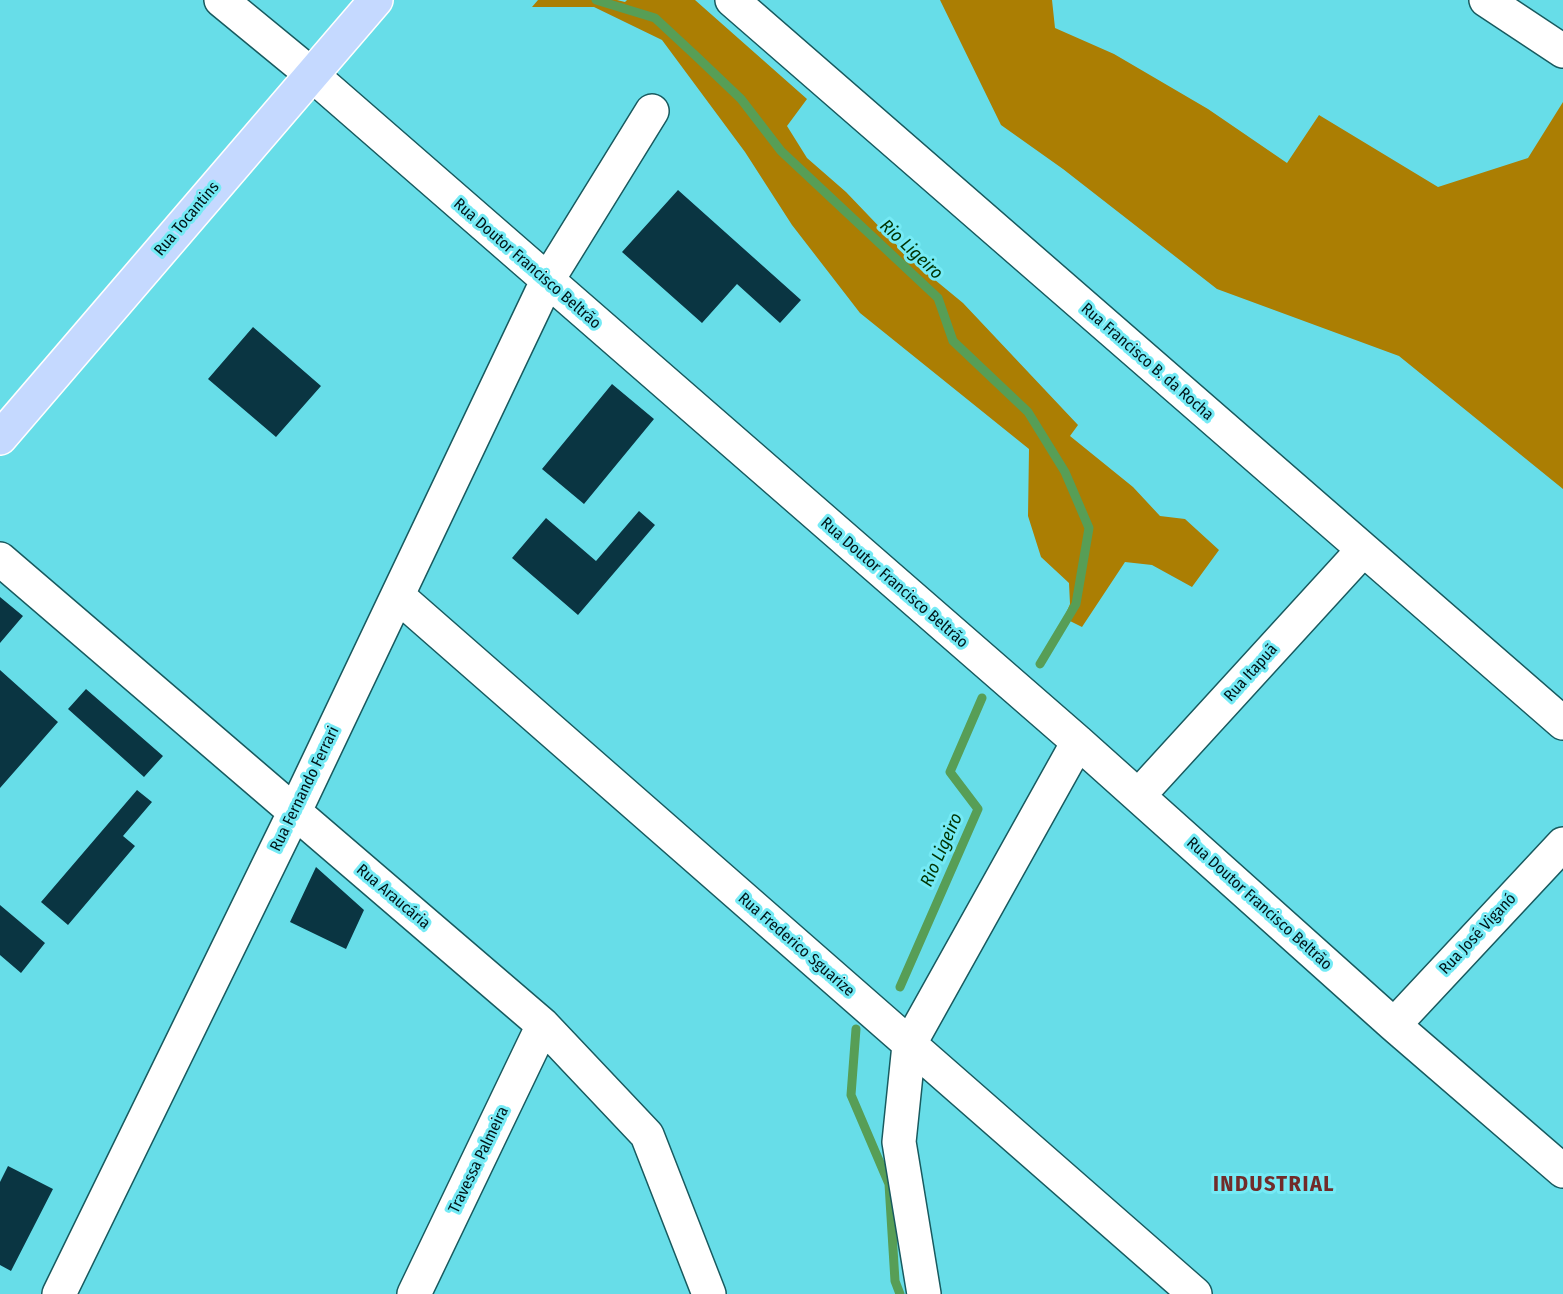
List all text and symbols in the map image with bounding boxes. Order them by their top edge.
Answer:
street label: Rua Tocantins [150,178,224,260]
street label: Rua Doutor Francisco Beltrão [449,195,605,333]
water label: Rio Ligeiro [875,216,947,284]
street label: Rua Francisco B. da Rocha [1077,299,1217,425]
street label: Rua Doutor Francisco Beltrão [816,514,972,652]
street label: Rua Itapuã [1220,640,1282,706]
street label: Rua Fernando Ferrari [266,723,344,855]
water label: Rio Ligeiro [916,810,968,890]
street label: Rua Doutor Francisco Beltrão [1182,834,1336,974]
street label: Rua Araucária [352,861,434,933]
street label: Rua Frederico Sguarize [734,889,858,1001]
street label: Rua José Viganó [1435,889,1521,979]
street label: Travessa Palmeira [445,1104,513,1216]
district label: INDUSTRIAL [1213,1172,1335,1198]

